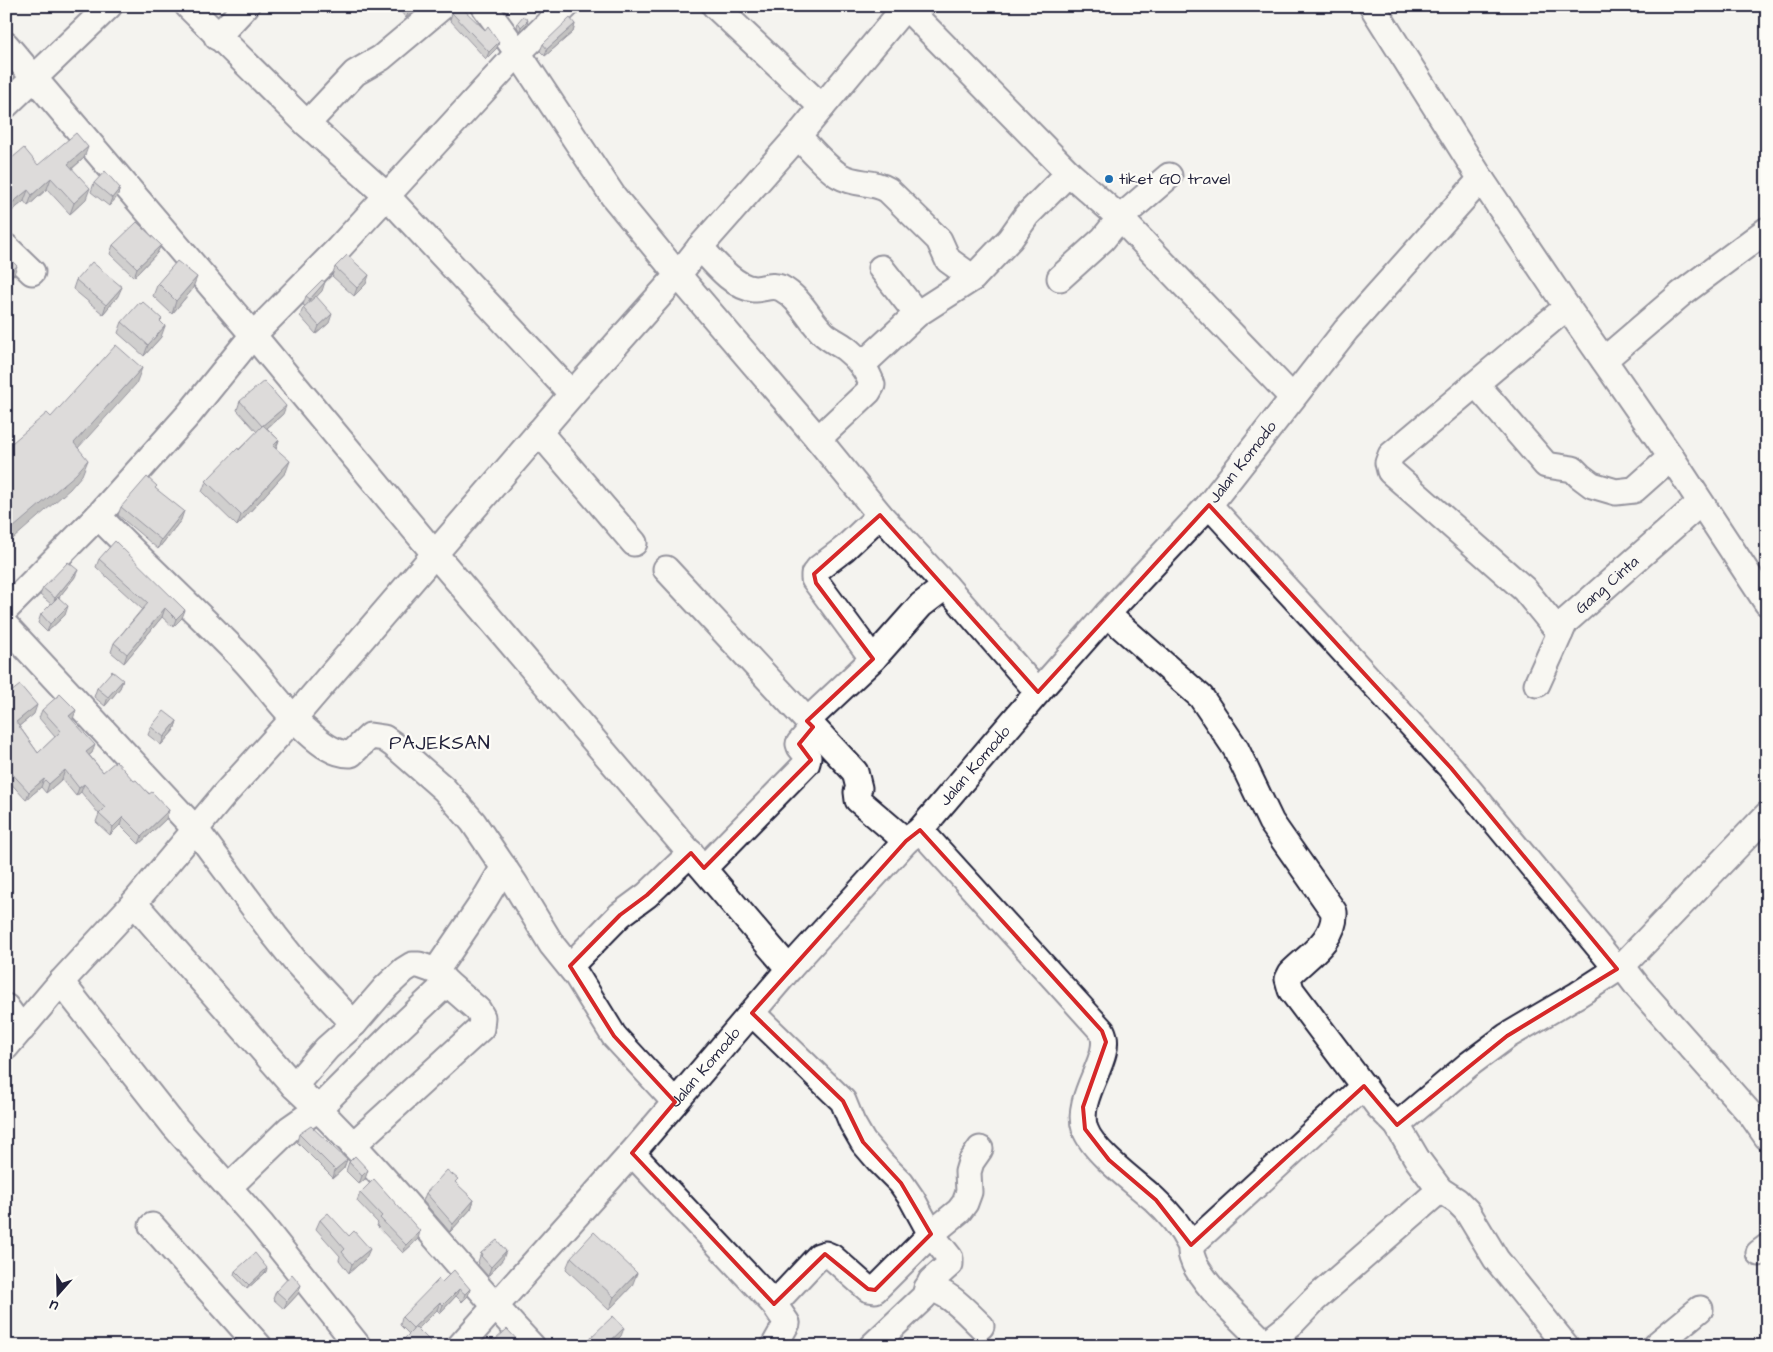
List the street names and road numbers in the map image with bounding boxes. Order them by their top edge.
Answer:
street label: Jalan Komodo [1203,416,1282,508]
street label: Gang Cinta [1570,551,1644,619]
street label: Jalan Komodo [934,721,1015,811]
street label: Jalan Komodo [665,1023,746,1112]

